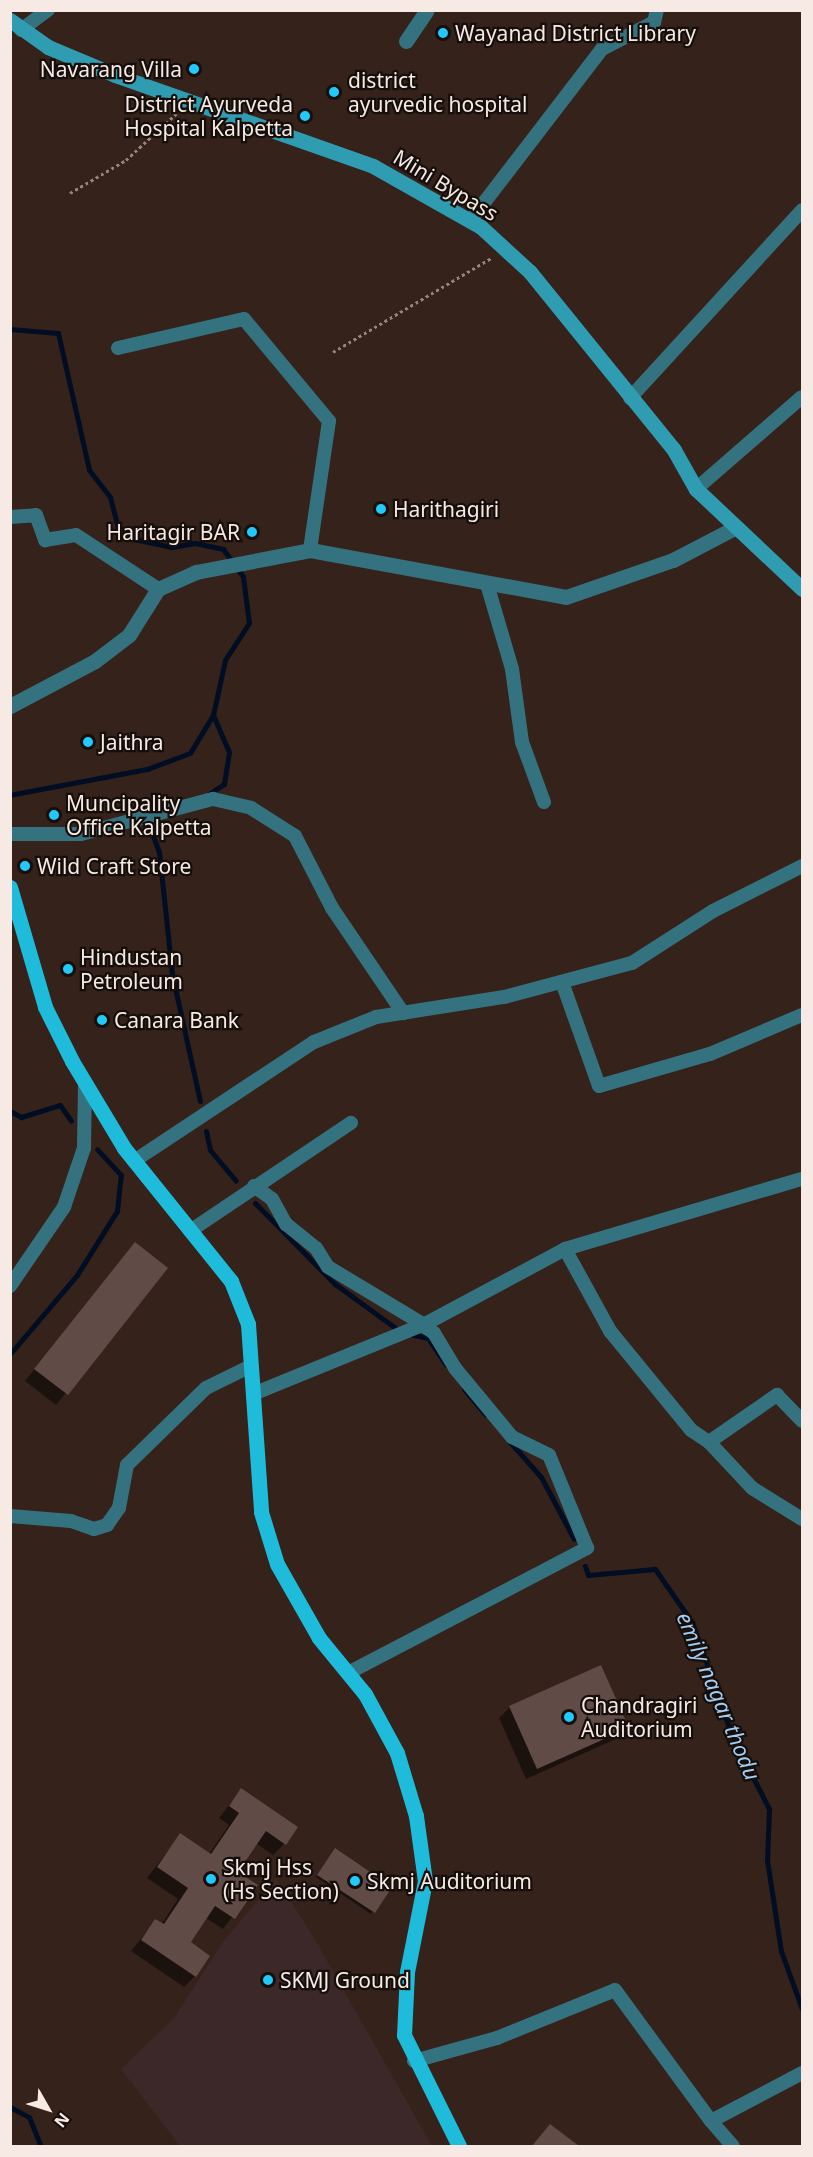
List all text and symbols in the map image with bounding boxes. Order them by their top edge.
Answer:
place label: Wayanad District Library [455,20,696,46]
marker: Wayanad District Library [436,26,450,40]
place label: Navarang Villa [40,56,182,82]
marker: Navarang Villa [187,62,201,76]
place label: district ayurvedic hospital [348,67,527,117]
marker: district ayurvedic hospital [325,83,343,101]
place label: District Ayurveda Hospital Kalpetta [124,91,293,141]
marker: District Ayurveda Hospital Kalpetta [298,109,312,123]
street label: Mini Bypass [389,144,503,226]
place label: Harithagiri [393,496,499,522]
marker: Harithagiri [374,502,388,516]
place label: Haritagir BAR [107,519,240,545]
marker: Haritagir BAR [245,525,259,539]
place label: Jaithra [100,729,164,755]
marker: Jaithra [81,735,95,749]
place label: Muncipality Office Kalpetta [66,790,212,840]
marker: Muncipality Office Kalpetta [47,808,61,822]
place label: Wild Craft Store [37,853,191,879]
marker: Wild Craft Store [18,859,32,873]
place label: Hindustan Petroleum [80,944,183,994]
marker: Hindustan Petroleum [61,962,75,976]
place label: Canara Bank [114,1007,239,1033]
marker: Canara Bank [95,1013,109,1027]
water label: emily nagar thodu [672,1608,766,1784]
place label: Chandragiri Auditorium [581,1692,697,1742]
marker: Chandragiri Auditorium [562,1710,576,1724]
place label: Skmj Hss (Hs Section) [223,1854,339,1904]
place label: Skmj Auditorium [367,1868,532,1894]
marker: Skmj Hss (Hs Section) [204,1872,218,1886]
marker: Skmj Auditorium [348,1874,362,1888]
place label: SKMJ Ground [280,1967,410,1993]
marker: SKMJ Ground [261,1973,275,1987]
north arrow [18,2079,78,2139]
text: N [49,2108,75,2132]

